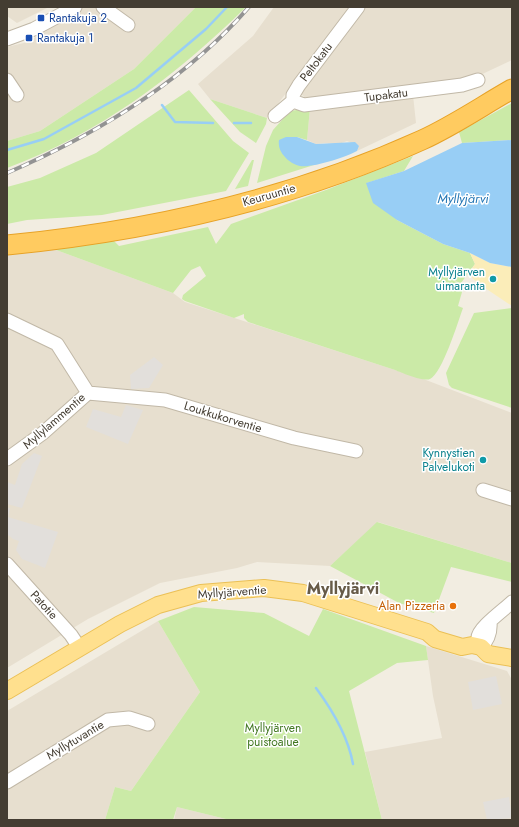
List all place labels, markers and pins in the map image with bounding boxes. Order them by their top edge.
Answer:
place label: Rantakuja 2 [49,9,107,27]
marker: Rantakuja 2 [36,13,46,23]
place label: Rantakuja 1 [37,29,94,47]
marker: Rantakuja 1 [24,33,34,43]
place label: Myllyjärven uimaranta [428,263,485,295]
marker: Myllyjärven uimaranta [488,274,498,284]
place label: Kynnystien Palvelukoti [422,444,475,476]
marker: Kynnystien Palvelukoti [478,455,488,465]
place label: Alan Pizzeria [379,597,445,615]
marker: Alan Pizzeria [448,601,458,611]

